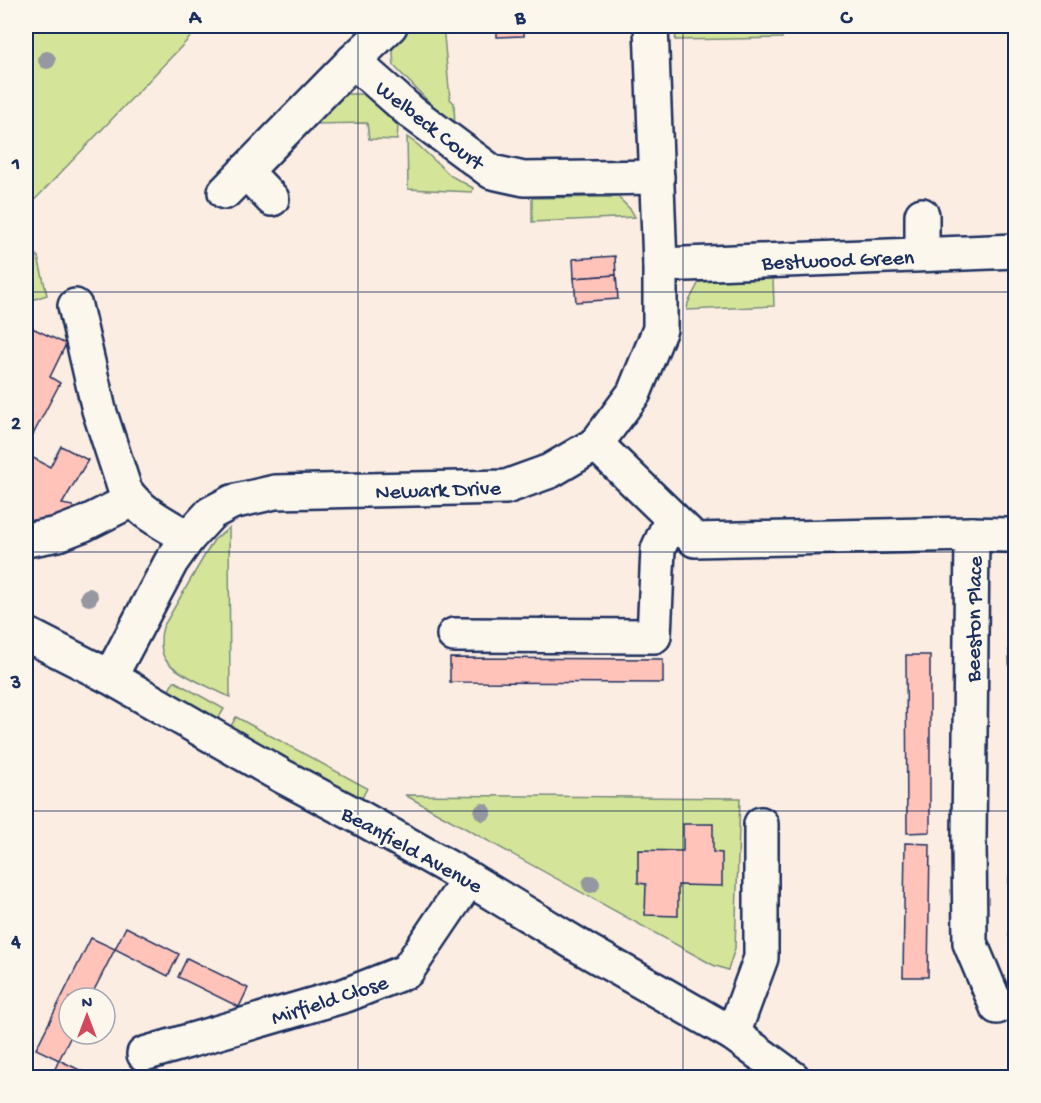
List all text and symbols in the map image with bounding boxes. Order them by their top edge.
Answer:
text: A [188,8,203,31]
text: B [514,8,526,31]
text: C [840,8,854,31]
street label: Welbeck Court [369,77,490,179]
text: 1 [11,154,20,177]
street label: Bestwood Green [760,246,915,278]
text: 2 [11,414,21,437]
street label: Newark Drive [375,477,502,507]
street label: Beeston Place [962,555,990,683]
text: 3 [10,673,21,696]
street label: Beanfield Avenue [335,802,487,901]
text: 4 [10,932,21,955]
street label: Mirfield Close [269,971,393,1033]
north arrow [57,986,117,1046]
text: N [82,995,93,1014]

